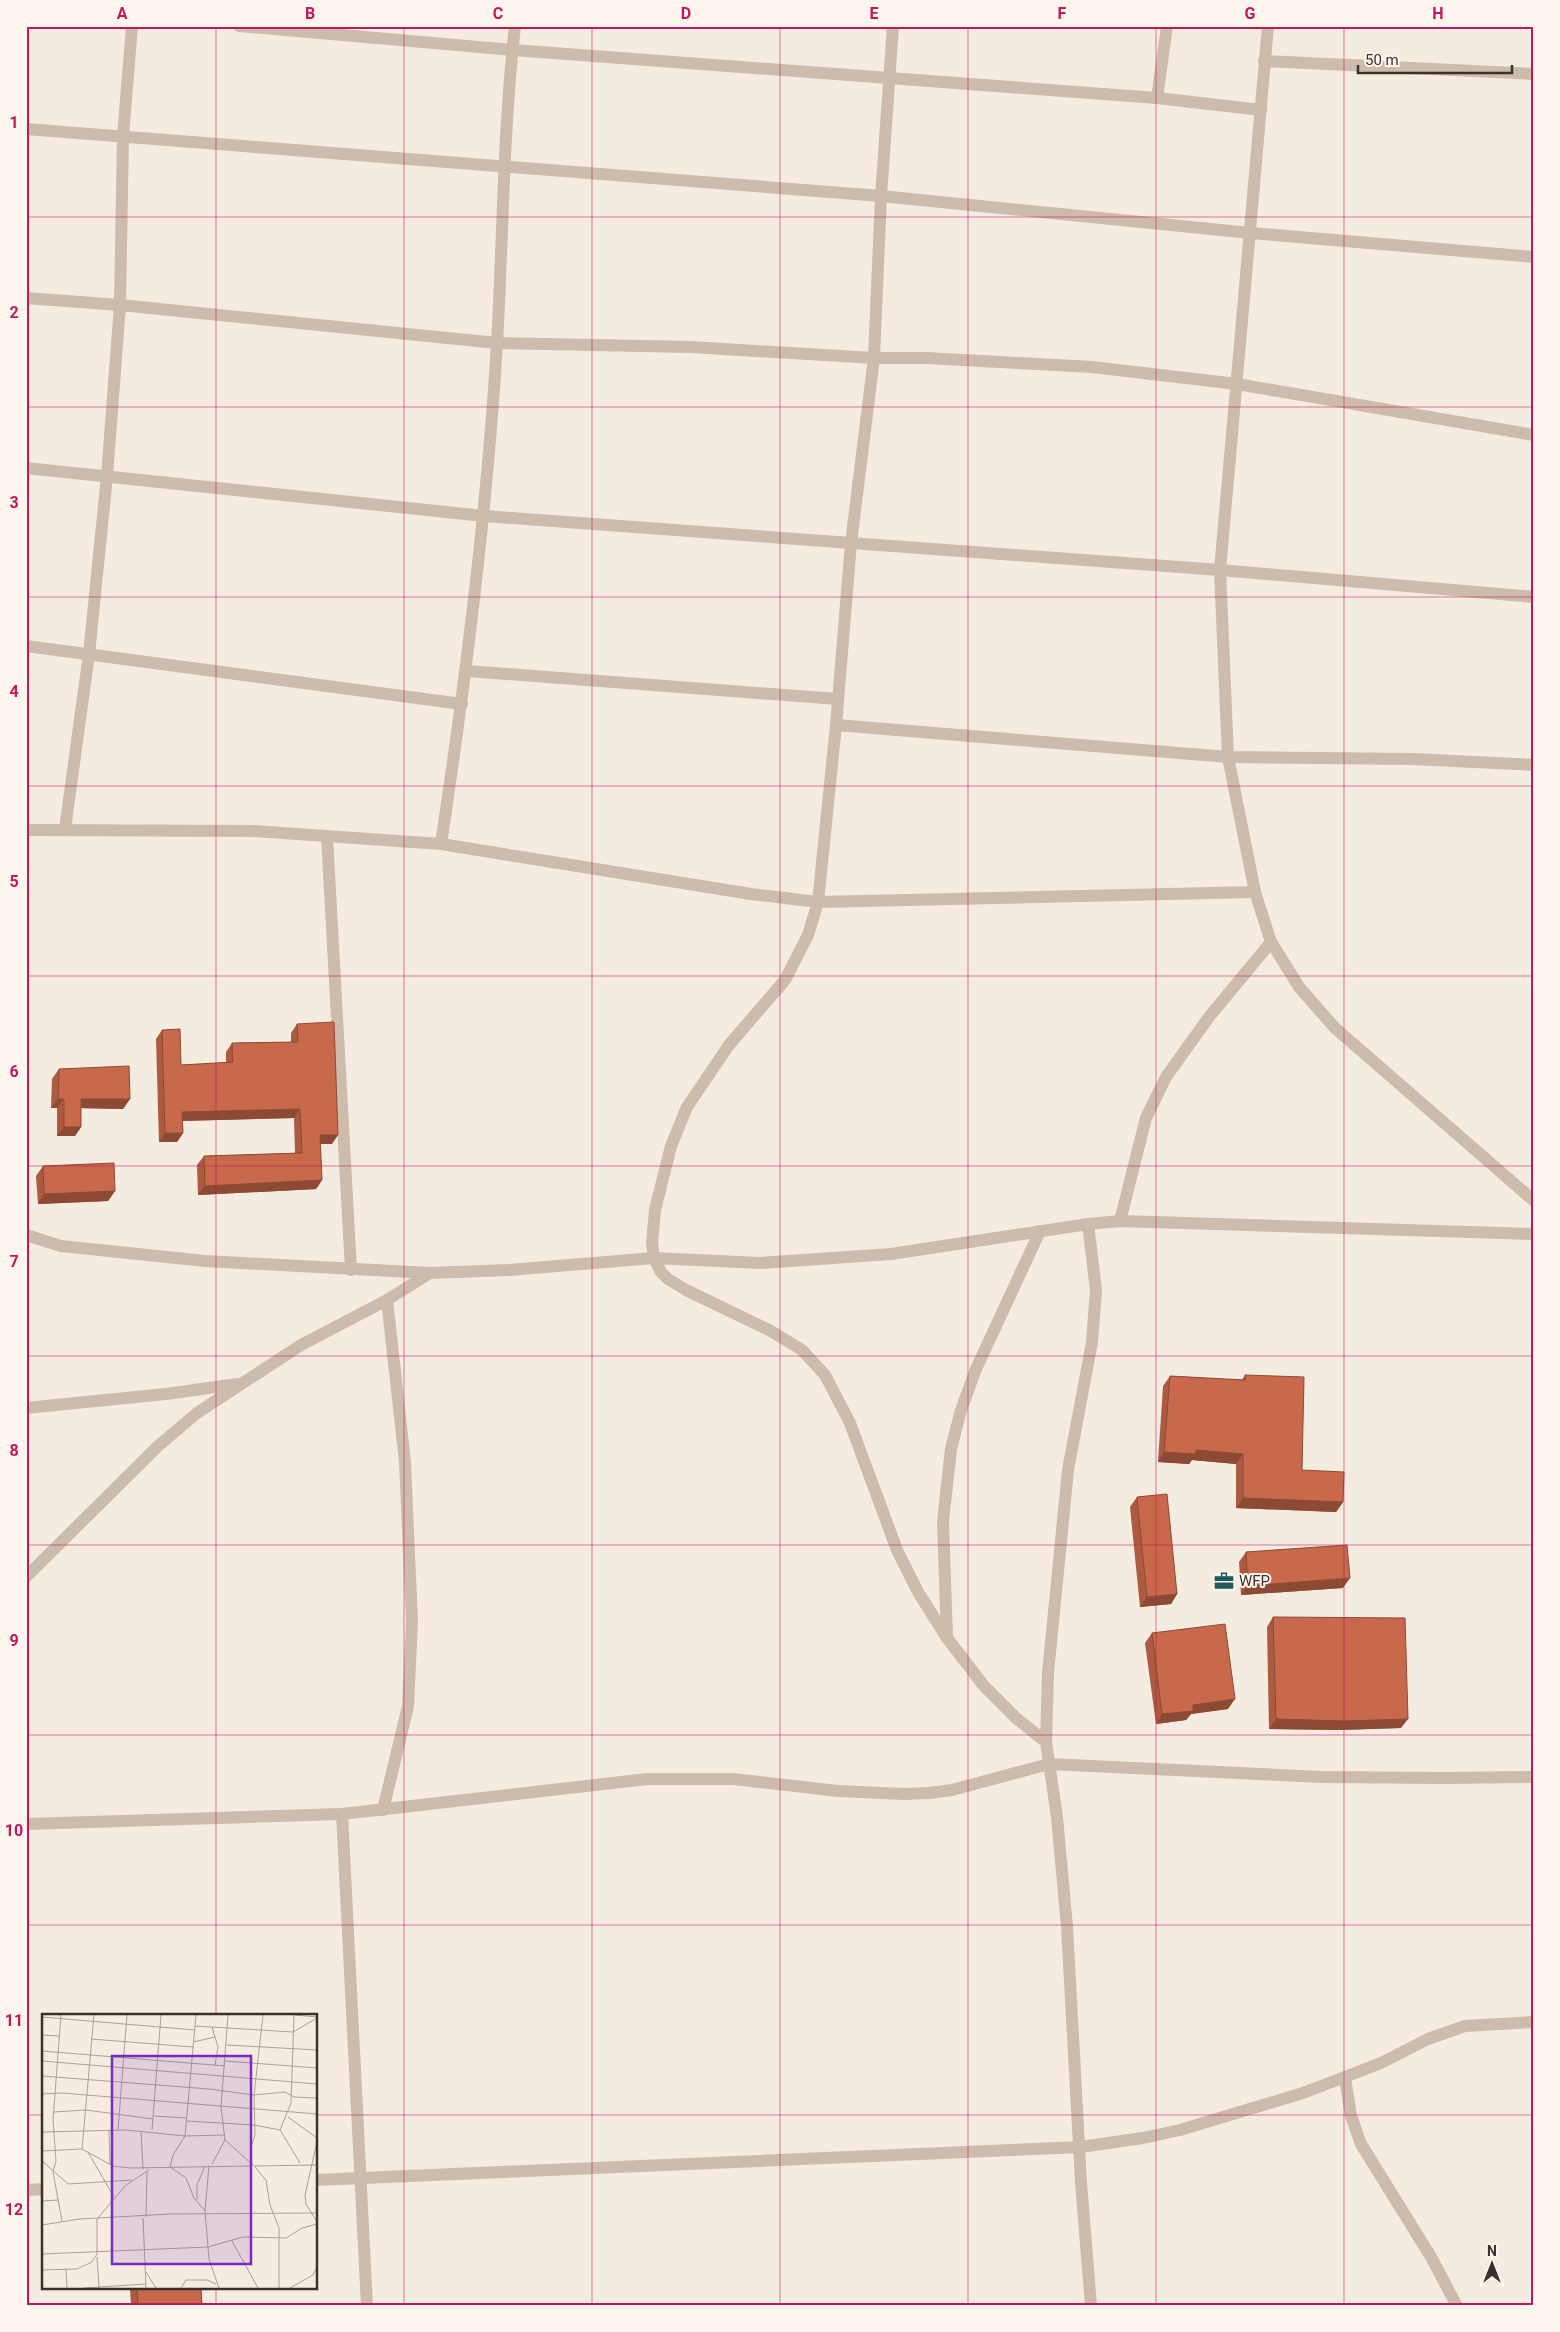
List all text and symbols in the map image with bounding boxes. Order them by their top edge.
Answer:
text: A [117,4,128,23]
text: B [305,4,315,23]
text: C [493,4,503,23]
text: D [681,4,691,23]
text: E [870,4,879,23]
text: F [1058,4,1067,23]
text: G [1245,4,1256,23]
text: H [1432,4,1444,23]
scale bar [1358,42,1511,74]
text: 50 m [1365,51,1399,69]
text: 1 [9,113,19,132]
text: 2 [9,303,19,322]
text: 3 [9,493,19,512]
text: 4 [9,682,19,701]
text: 5 [9,872,19,891]
text: 6 [9,1062,19,1081]
text: 7 [9,1252,19,1271]
text: 8 [9,1441,19,1460]
office icon: WFP [1213,1570,1235,1592]
place label: WFP [1239,1572,1270,1590]
text: 9 [9,1631,19,1650]
text: 10 [5,1821,23,1840]
text: 11 [5,2011,23,2030]
inset map [42,2014,318,2290]
text: 12 [5,2200,23,2219]
north arrow [1468,2240,1518,2290]
text: N [1487,2243,1497,2259]

